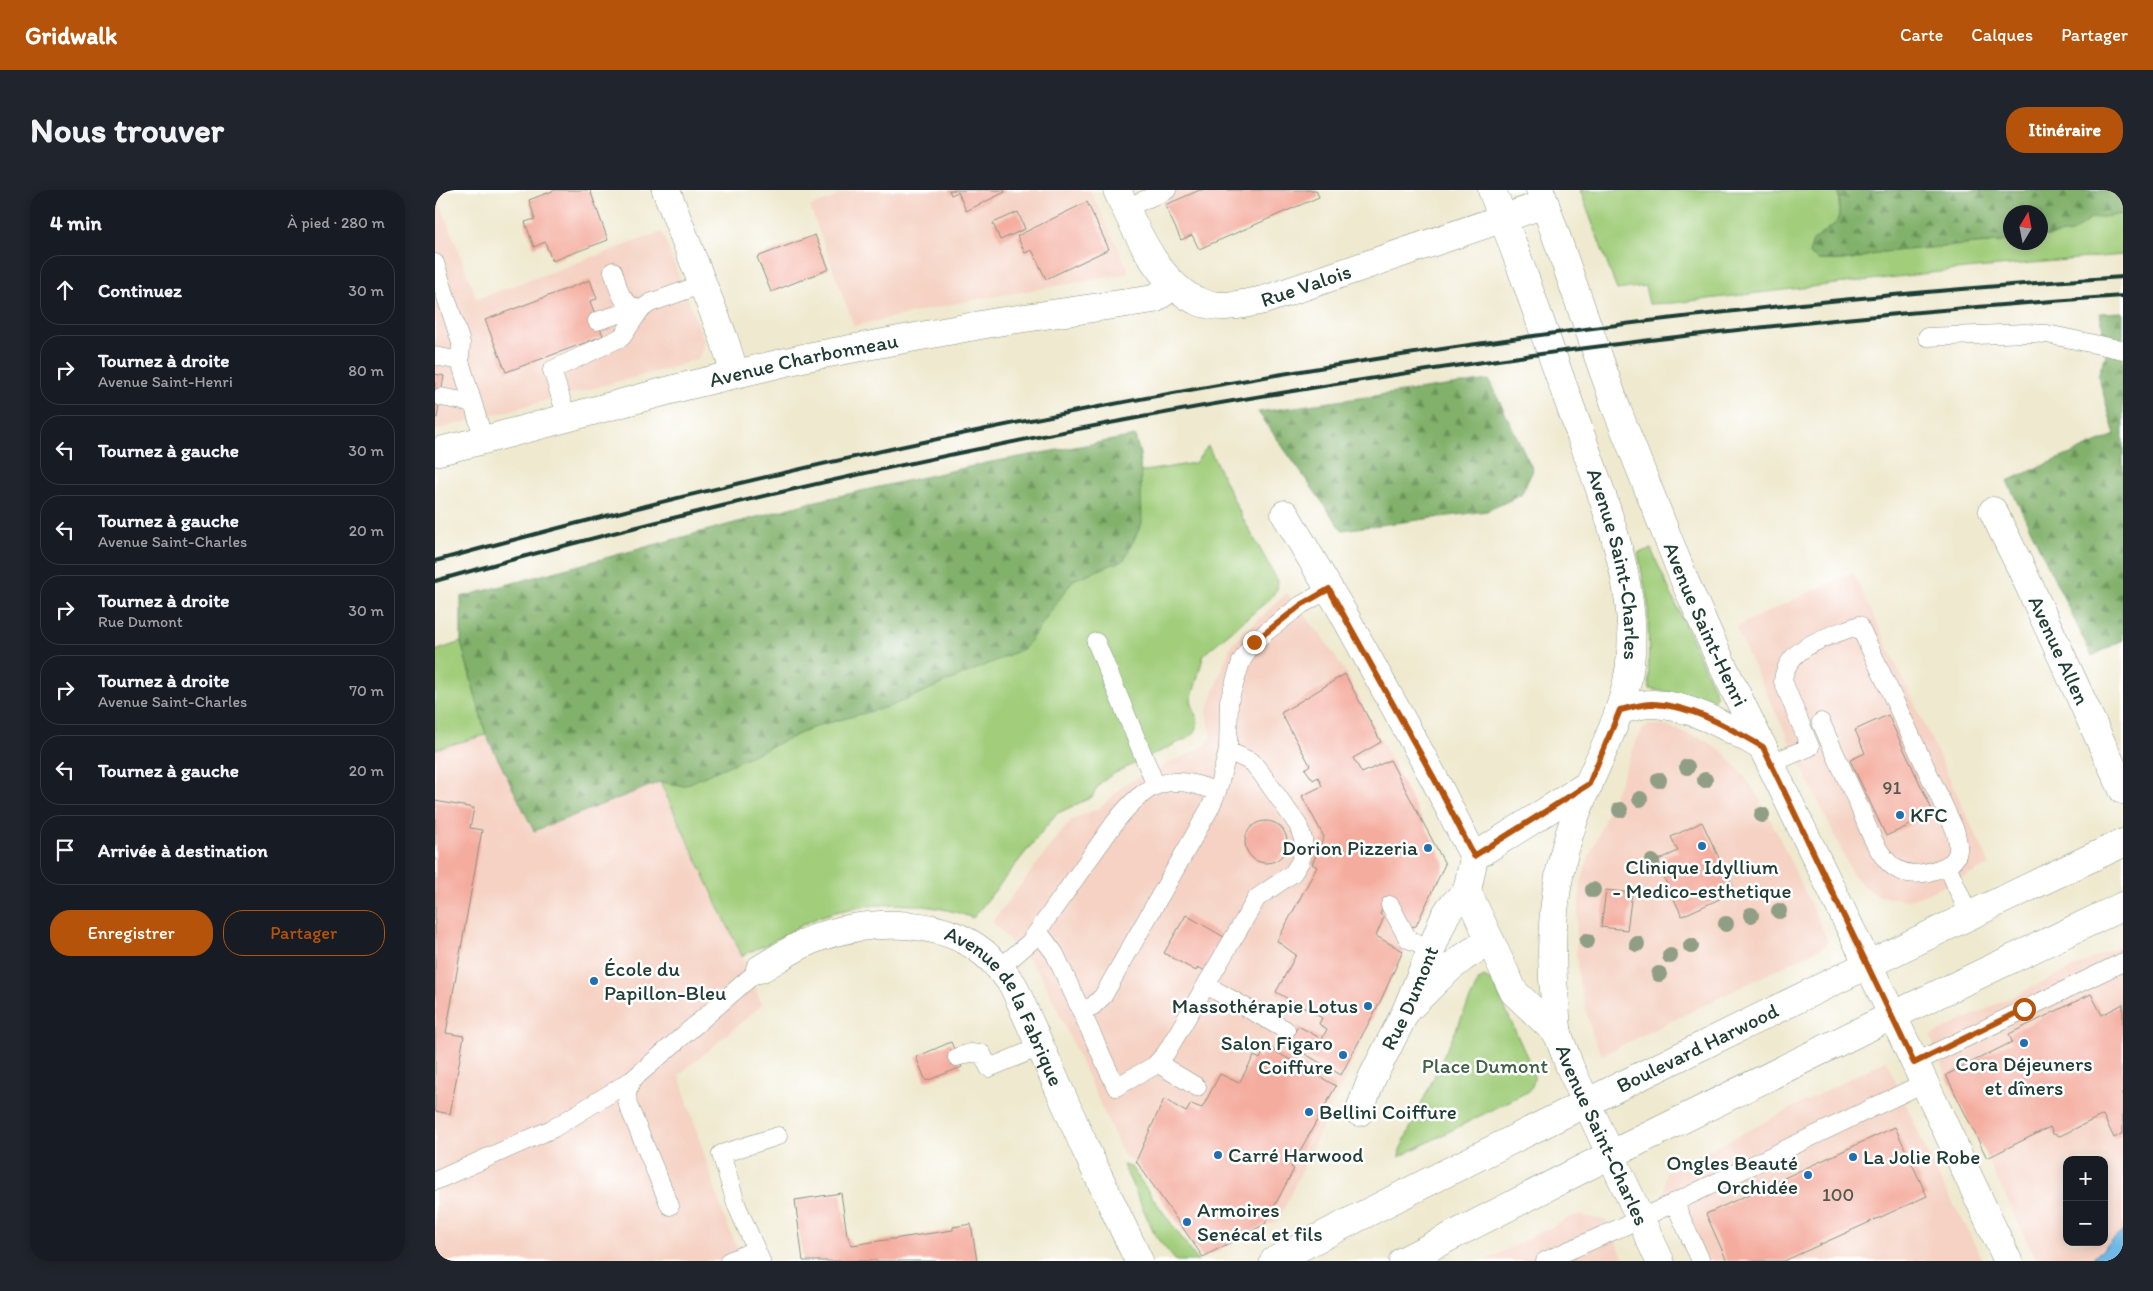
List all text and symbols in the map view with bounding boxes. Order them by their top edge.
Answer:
text: Gridwalk [25,21,117,50]
text: Carte [1900,24,1943,46]
text: Calques [1971,24,2033,46]
text: Partager [2061,24,2128,46]
button: Itinéraire [2006,107,2123,153]
text: Nous trouver [30,109,224,151]
north arrow [2003,205,2048,250]
text: 4 min [50,210,102,235]
text: À pied · 280 m [287,213,385,232]
street label: Rue Valois [1257,258,1354,312]
icon: ahead [51,276,79,304]
text: Continuez [98,279,182,302]
text: 30 m [348,281,384,300]
street label: Avenue Charbonneau [707,328,900,392]
text: Tournez à droite [98,349,230,372]
icon: right [51,356,79,384]
text: 80 m [348,361,384,380]
text: Avenue Saint-Henri [98,372,233,391]
icon: left [51,436,79,464]
text: Tournez à gauche [98,439,239,462]
text: 30 m [348,441,384,460]
street label: Avenue Saint-Charles [1582,465,1645,661]
text: Tournez à gauche [98,509,239,532]
icon: left [51,516,79,544]
text: 20 m [349,521,384,540]
text: Avenue Saint-Charles [98,532,247,551]
street label: Avenue Saint-Henri [1659,538,1754,710]
text: Tournez à droite [98,589,230,612]
street label: Avenue Allen [2023,592,2095,708]
icon: right [51,596,79,624]
text: 30 m [348,601,384,620]
text: Rue Dumont [98,612,183,631]
route end [1243,631,1266,654]
text: Tournez à droite [98,669,230,692]
icon: right [51,676,79,704]
text: 70 m [349,681,384,700]
text: Avenue Saint-Charles [98,692,247,711]
icon: left [51,756,79,784]
text: Tournez à gauche [98,759,239,782]
text: 20 m [349,761,384,780]
house number: 91 [1883,776,1902,799]
place label: KFC [1910,802,1948,827]
marker: KFC [1894,809,1906,821]
place label: Dorion Pizzeria [1282,835,1418,860]
icon: arrive [51,836,79,864]
text: Arrivée à destination [98,839,268,862]
marker: Clinique Idyllium - Medico-esthetique [1696,840,1708,852]
marker: Dorion Pizzeria [1422,842,1434,854]
place label: Clinique Idyllium - Medico-esthetique [1613,854,1791,903]
button: Enregistrer [50,910,213,956]
button: Partager [223,910,385,956]
street label: Avenue de la Fabrique [941,920,1069,1090]
street label: Rue Dumont [1375,942,1443,1054]
place label: École du Papillon-Bleu [604,956,727,1005]
marker: École du Papillon-Bleu [588,975,600,987]
place label: Massothérapie Lotus [1172,993,1358,1018]
street label: Boulevard Harwood [1612,997,1783,1098]
route start [2013,998,2036,1021]
marker: Massothérapie Lotus [1362,1000,1374,1012]
place label: Salon Figaro Coiffure [1221,1030,1333,1079]
marker: Cora Déjeuners et dîners [2018,1037,2030,1049]
street label: Avenue Saint-Charles [1551,1041,1655,1229]
marker: Salon Figaro Coiffure [1337,1049,1349,1061]
place label: Cora Déjeuners et dîners [1955,1051,2093,1100]
park label: Place Dumont [1422,1053,1548,1078]
place label: Bellini Coiffure [1319,1099,1457,1124]
marker: Bellini Coiffure [1303,1106,1315,1118]
place label: Carré Harwood [1228,1142,1364,1167]
place label: La Jolie Robe [1863,1144,1980,1169]
marker: Carré Harwood [1212,1149,1224,1161]
place label: Ongles Beauté Orchidée [1666,1150,1798,1199]
marker: La Jolie Robe [1847,1151,1859,1163]
map controls [2063,1156,2108,1246]
button: + [2063,1156,2108,1201]
marker: Ongles Beauté Orchidée [1802,1169,1814,1181]
house number: 100 [1822,1183,1854,1206]
place label: Armoires Senécal et fils [1197,1197,1323,1246]
button: − [2063,1201,2108,1246]
marker: Armoires Senécal et fils [1181,1216,1193,1228]

